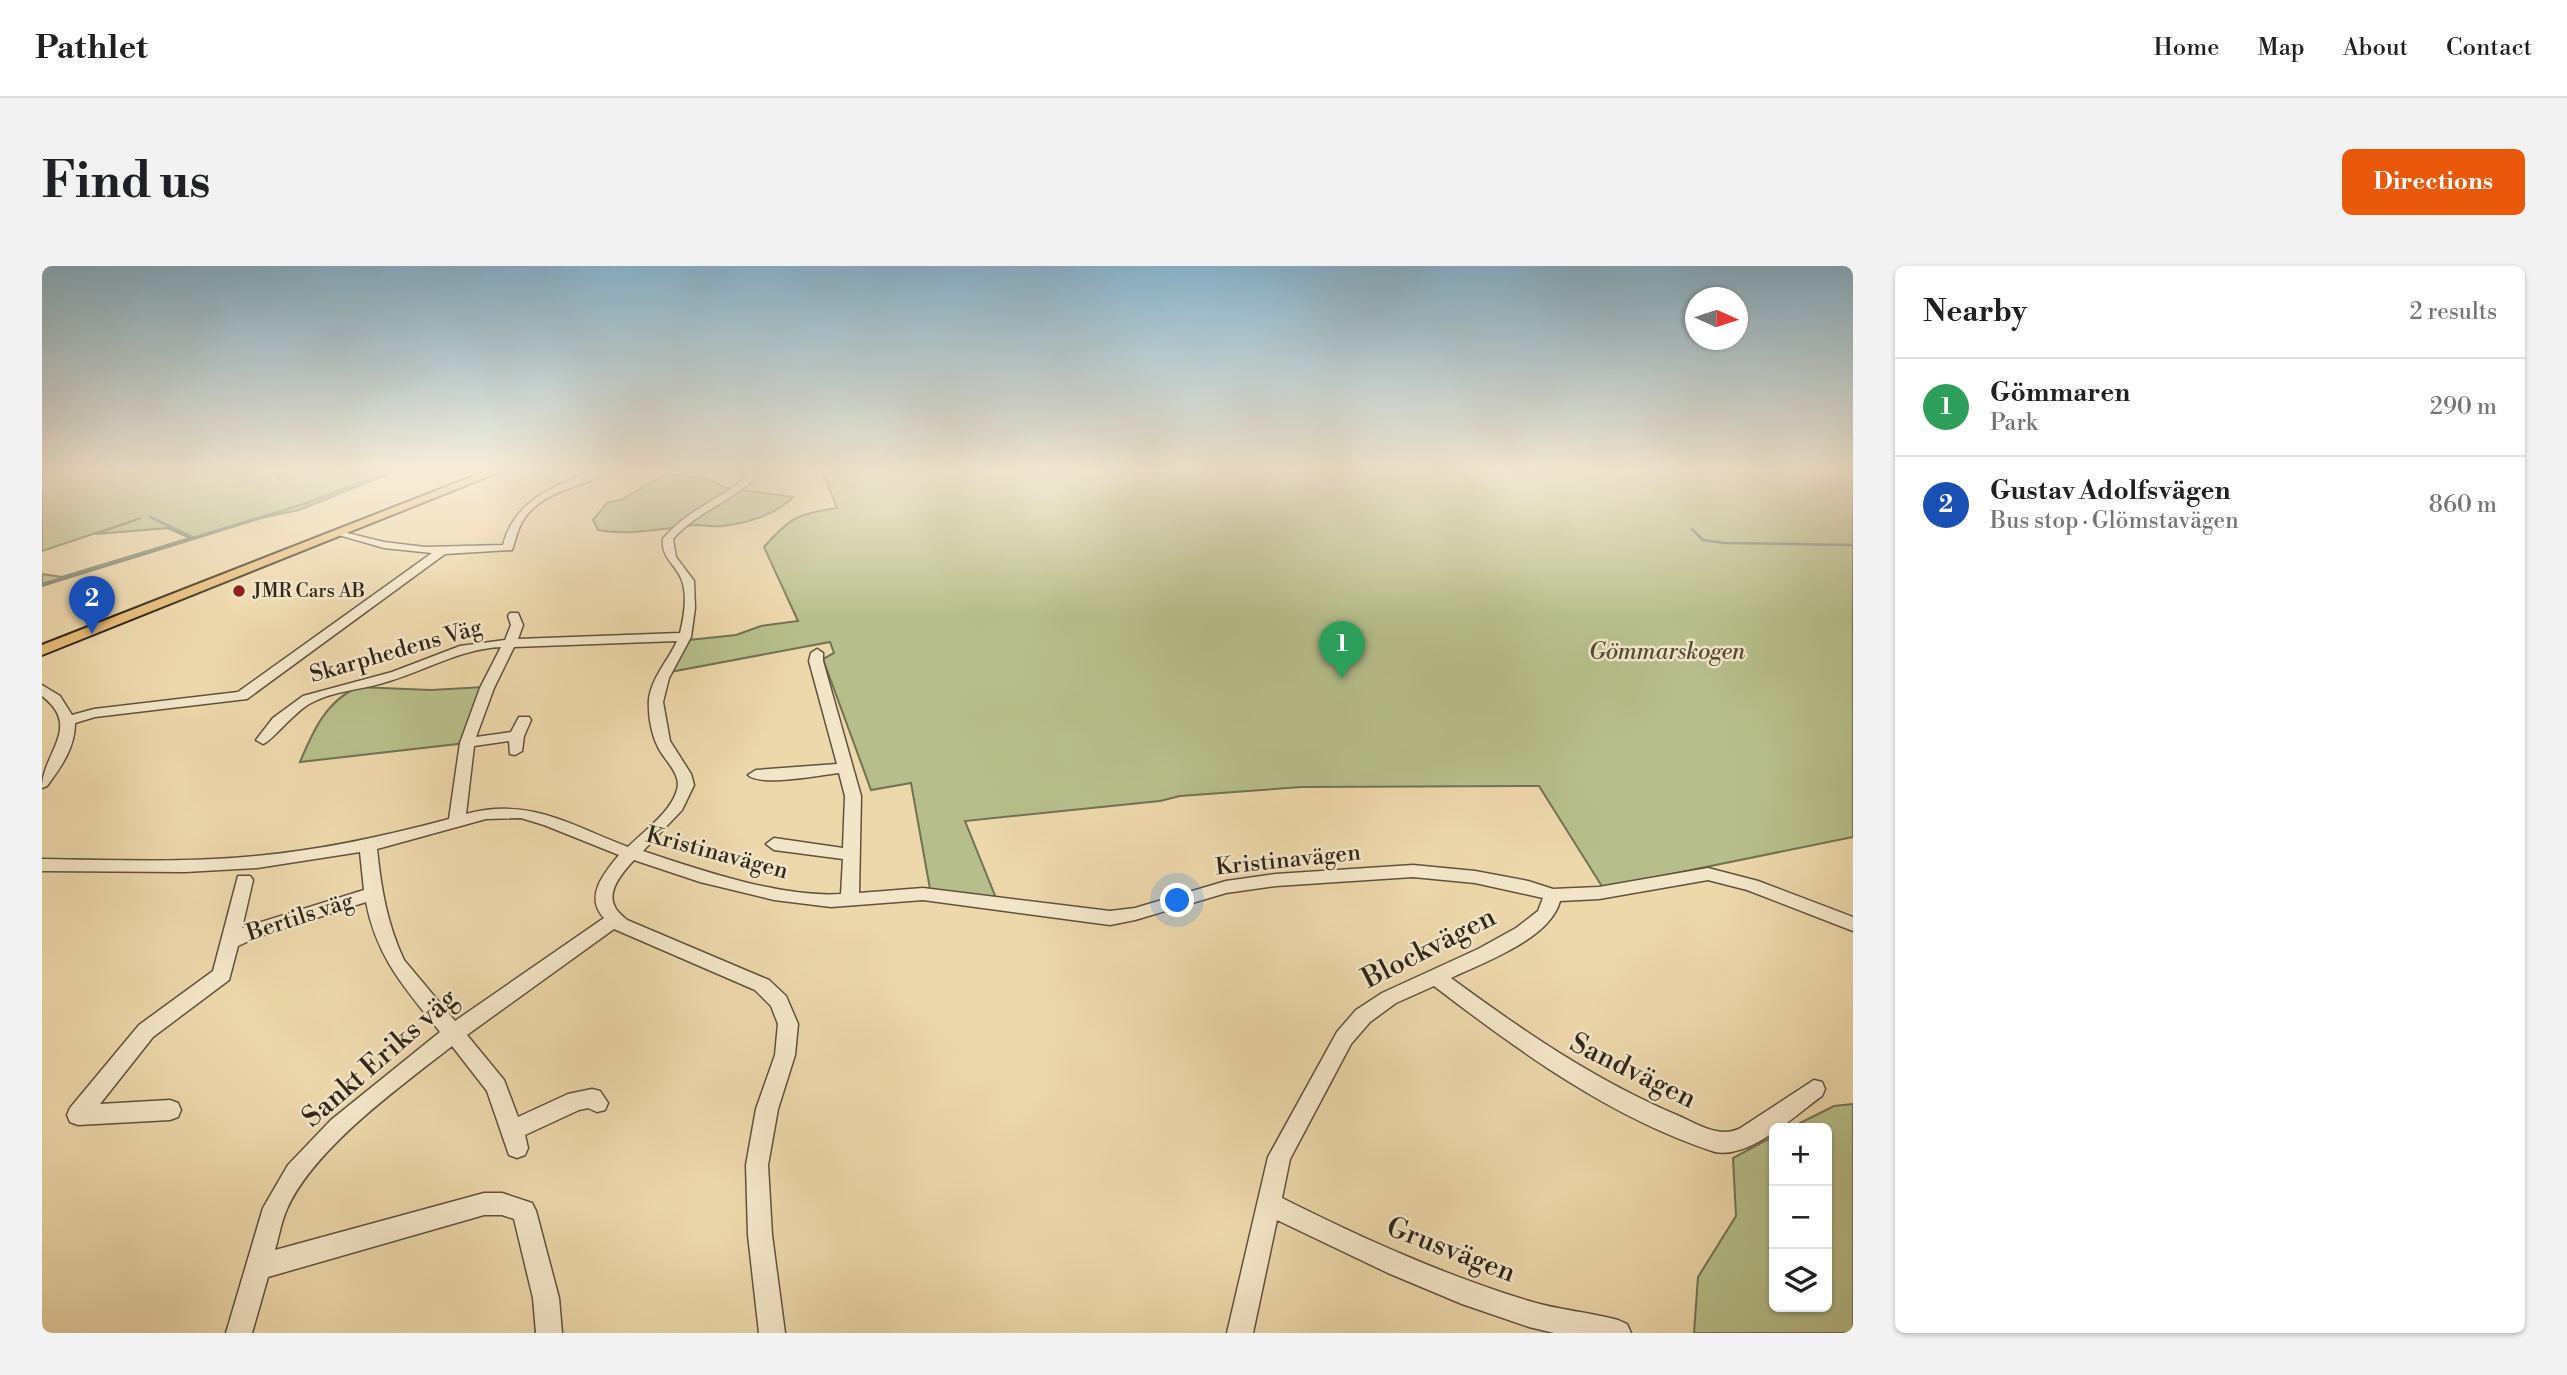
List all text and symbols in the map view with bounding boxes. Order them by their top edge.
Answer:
text: Pathlet [35,28,148,69]
text: Home [2154,33,2219,63]
text: Map [2257,33,2305,63]
text: About [2343,33,2408,63]
text: Contact [2446,33,2532,63]
button: Directions [2342,149,2525,215]
text: Find us [42,152,211,213]
north arrow [1685,287,1748,350]
text: Nearby [1923,293,2027,331]
text: 2 results [2410,298,2497,326]
text: Gömmaren [1990,377,2130,409]
text: 1 [1940,393,1952,421]
text: 290 m [2430,393,2497,421]
text: Park [1990,409,2038,437]
text: Gustav Adolfsvägen [1990,475,2230,507]
text: 2 [1939,491,1953,519]
text: 860 m [2429,491,2497,519]
text: Bus stop · Glömstavägen [1990,507,2239,535]
pin: 2 [69,576,115,634]
place label: JMR Cars AB [252,579,365,603]
marker: JMR Cars AB [231,583,247,599]
street label: Skarphedens Väg [307,613,485,689]
pin: 1 [1319,621,1365,679]
park label: Gömmarskogen [1589,638,1746,666]
street label: Kristinavägen [643,821,791,885]
street label: Kristinavägen [1214,838,1362,882]
your location [1160,883,1194,917]
street label: Bertils väg [242,887,357,948]
street label: Blockvägen [1355,899,1502,997]
street label: Sankt Eriks väg [295,981,465,1135]
street label: Sandvägen [1564,1025,1702,1117]
map controls [1769,1123,1832,1312]
button: + [1769,1123,1832,1186]
button: − [1769,1186,1832,1249]
street label: Grusvägen [1382,1209,1521,1291]
button: layers [1769,1249,1832,1312]

